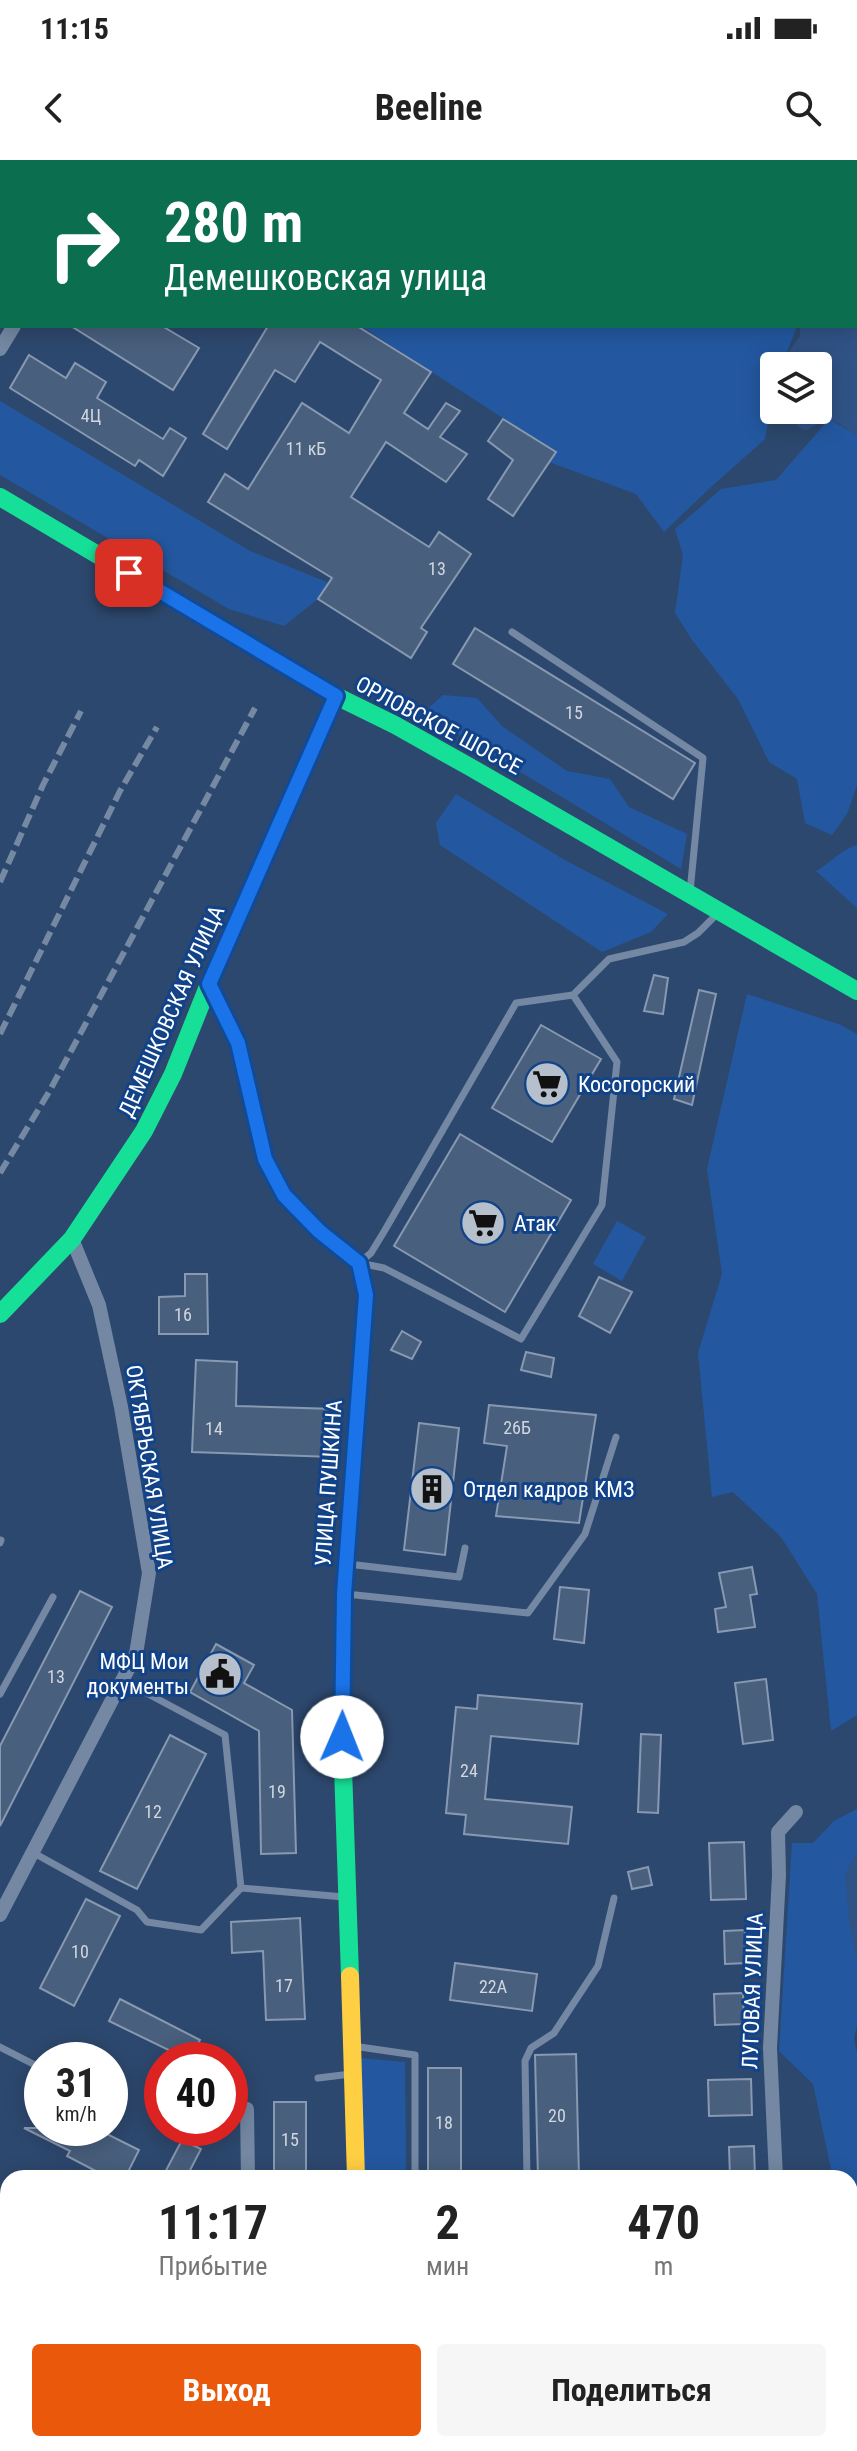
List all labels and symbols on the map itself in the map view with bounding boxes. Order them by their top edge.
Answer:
house number: 4Ц [81,405,101,426]
house number: 11 кБ [286,438,326,459]
pin [95,539,163,607]
house number: 13 [428,558,446,579]
street label: ОРЛОВСКОЕ ШОССЕ [352,671,526,780]
house number: 15 [565,702,583,723]
street label: ДЕМЕШКОВСКАЯ УЛИЦА [114,901,230,1121]
supermarket icon: Косогорский [523,1060,571,1108]
place label: Косогорский [578,1072,695,1097]
supermarket icon: Атак [459,1199,507,1247]
place label: Атак [514,1211,557,1236]
house number: 16 [174,1304,192,1325]
street label: ОКТЯБРЬСКАЯ УЛИЦА [121,1363,178,1571]
street label: УЛИЦА ПУШКИНА [310,1399,347,1567]
house number: 26Б [503,1417,531,1438]
house number: 14 [205,1418,223,1439]
building icon: Отдел кадров КМЗ [408,1465,456,1513]
place label: Отдел кадров КМЗ [463,1477,634,1502]
place label: МФЦ Мои документы [86,1649,189,1699]
public building icon: МФЦ Мои документы [196,1650,244,1698]
house number: 13 [47,1666,65,1687]
position arrow [300,1695,384,1779]
house number: 24 [460,1760,478,1781]
house number: 19 [268,1781,286,1802]
house number: 12 [144,1801,162,1822]
street label: ЛУГОВАЯ УЛИЦА [737,1912,768,2070]
house number: 10 [71,1941,89,1962]
house number: 17 [275,1975,293,1996]
house number: 22А [479,1976,508,1997]
speed limit sign: 40 [144,2042,248,2146]
house number: 20 [548,2105,566,2126]
house number: 18 [435,2112,453,2133]
house number: 15 [281,2129,299,2150]

